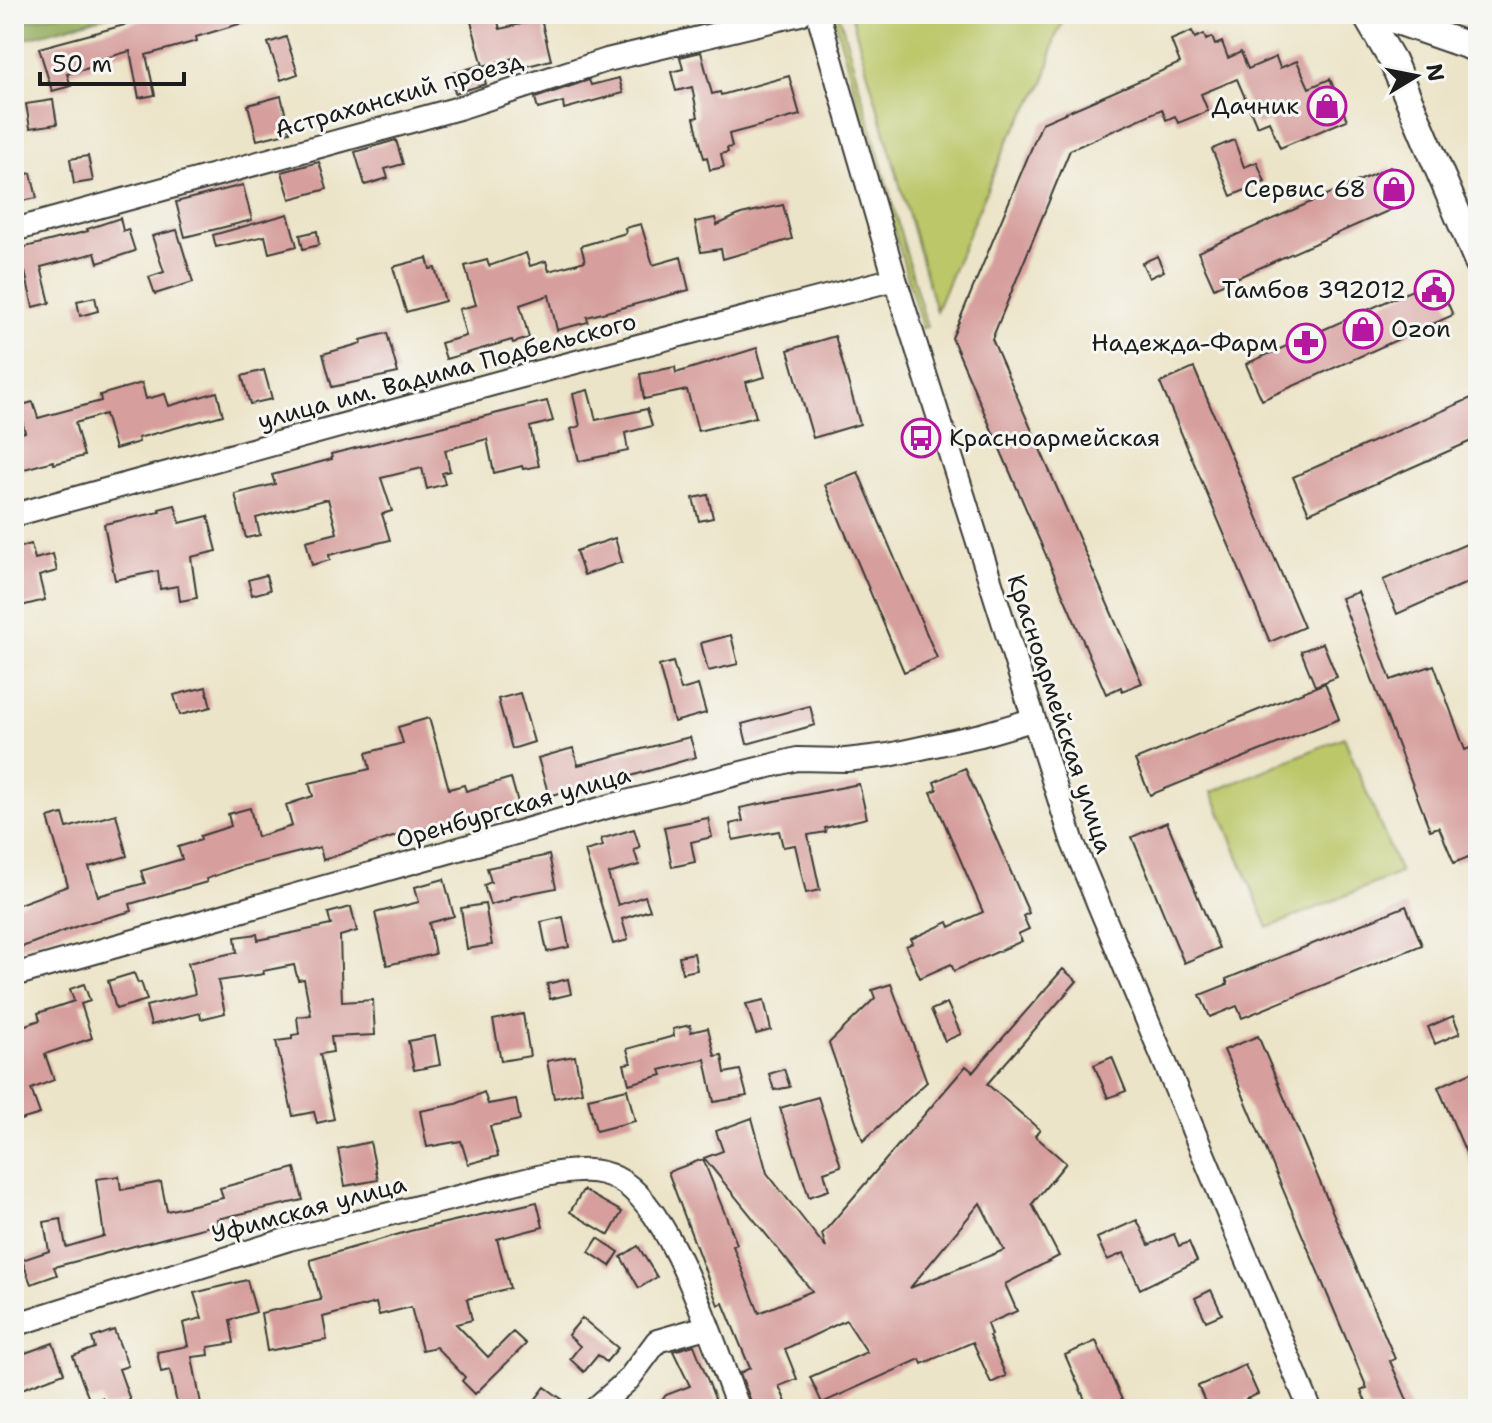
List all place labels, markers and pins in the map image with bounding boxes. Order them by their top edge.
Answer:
shop icon: Дачник [1306,85,1348,127]
place label: Дачник [1212,90,1299,122]
shop icon: Сервис 68 [1373,168,1415,210]
place label: Сервис 68 [1244,173,1366,205]
public building icon: Тамбов 392012 [1413,269,1455,311]
place label: Тамбов 392012 [1222,274,1406,306]
shop icon: Ozon [1342,308,1384,350]
place label: Ozon [1391,313,1451,345]
pharmacy icon: Надежда-Фарм [1285,322,1327,364]
place label: Надежда-Фарм [1091,327,1278,359]
bus stop icon: Красноармейская [900,417,942,459]
place label: Красноармейская [949,422,1160,454]

